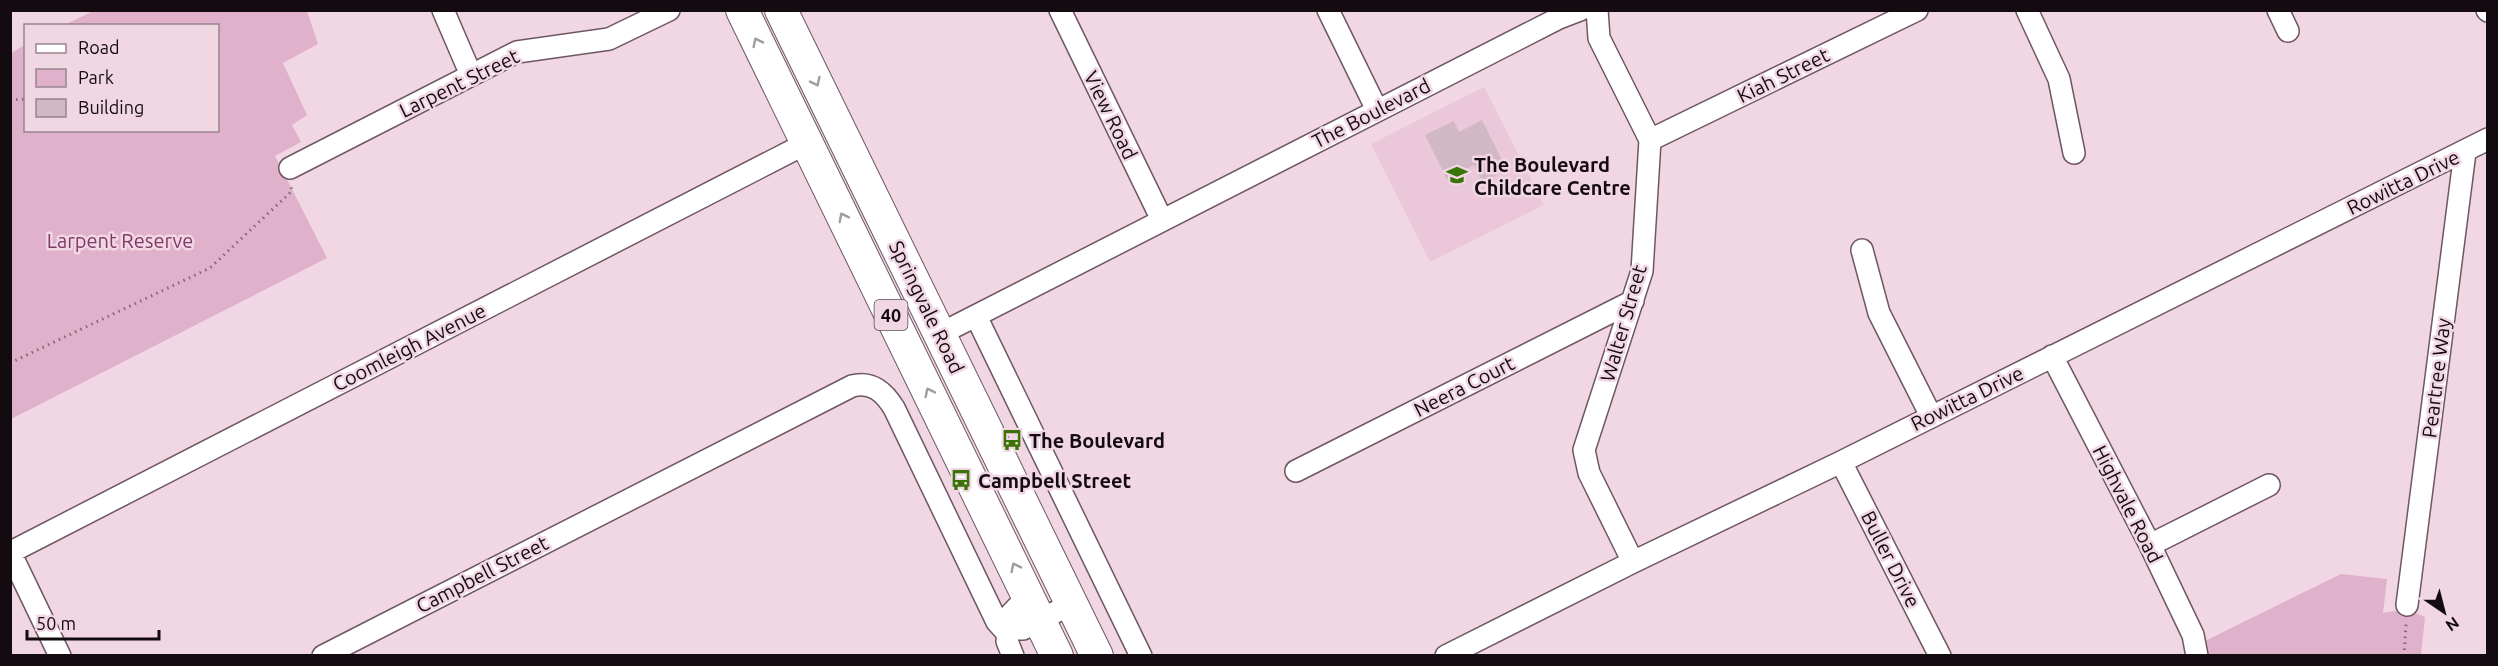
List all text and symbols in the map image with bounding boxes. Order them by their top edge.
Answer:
legend [24,24,219,132]
text: Road [78,37,120,57]
one-way arrow [753,37,765,48]
street label: Kiah Street [1733,43,1833,107]
street label: Larpent Street [395,44,523,122]
text: Park [78,67,114,87]
street label: View Road [1080,67,1142,163]
street label: The Boulevard [1308,73,1434,153]
one-way arrow [809,76,821,87]
text: Building [78,97,144,117]
street label: Rowitta Drive [2343,145,2463,219]
place label: The Boulevard Childcare Centre [1474,153,1631,199]
school or university icon: The Boulevard Childcare Centre [1445,163,1469,187]
one-way arrow [839,212,851,223]
park label: Larpent Reserve [47,229,193,252]
street label: Springvale Road [885,237,969,377]
street label: Walter Street [1595,262,1651,384]
street label: Coomleigh Avenue [329,298,489,396]
road number: 40 [874,300,908,330]
street label: Peartree Way [2417,316,2455,439]
street label: Neera Court [1410,351,1518,421]
street label: Rowitta Drive [1907,361,2027,435]
one-way arrow [924,387,936,398]
bus stop icon: The Boulevard [1000,428,1024,452]
place label: The Boulevard [1029,429,1165,452]
street label: Highvale Road [2089,441,2167,567]
bus stop icon: Campbell Street [949,468,973,492]
place label: Campbell Street [978,469,1131,492]
street label: Buller Drive [1857,507,1925,611]
street label: Campbell Street [412,531,552,617]
one-way arrow [1010,562,1022,573]
north arrow [2414,582,2474,642]
scale bar [27,603,159,641]
text: 50 m [36,613,76,633]
text: N [2443,613,2463,635]

